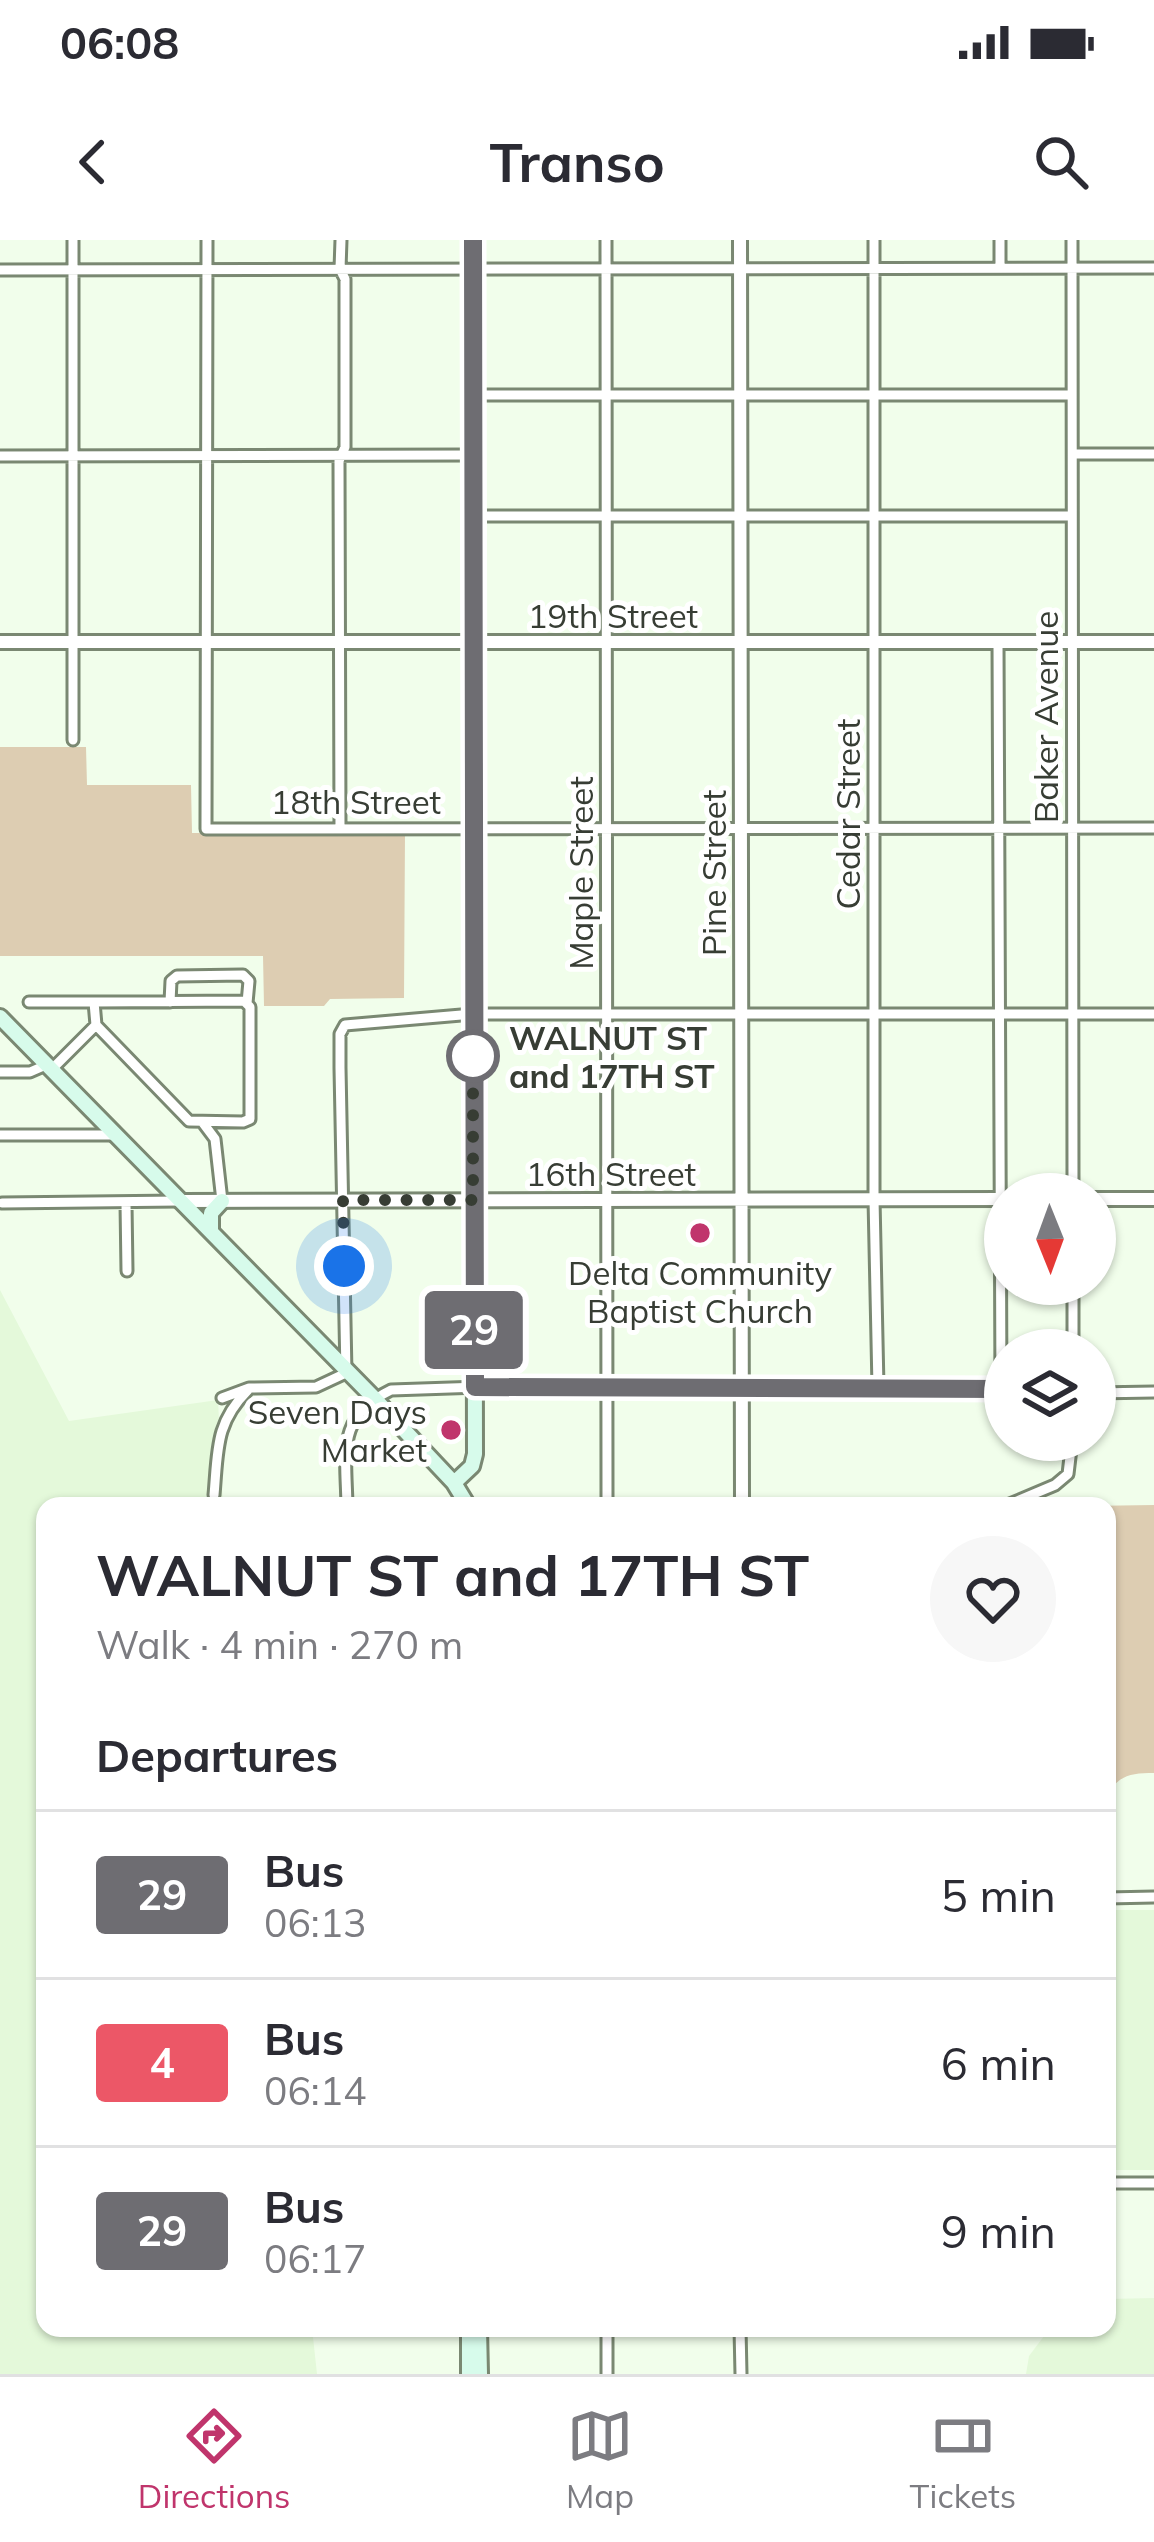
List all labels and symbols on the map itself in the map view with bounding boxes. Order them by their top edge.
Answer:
street label: 19th Street [528,595,698,636]
street label: Baker Avenue [1025,611,1066,823]
street label: Cedar Street [827,719,868,909]
street label: Maple Street [560,776,601,970]
street label: 18th Street [271,781,441,822]
street label: Pine Street [693,790,734,956]
place label: WALNUT ST and 17TH ST [509,1017,715,1096]
marker: WALNUT ST and 17TH ST [448,1031,498,1081]
street label: 16th Street [526,1153,696,1194]
north arrow [984,1173,1116,1305]
marker: Delta Community Baptist Church [687,1220,713,1246]
your location [314,1236,374,1296]
place label: Delta Community Baptist Church [568,1252,833,1331]
line badge: 29 [420,1291,528,1369]
place label: Seven Days Market [248,1391,427,1470]
marker: Seven Days Market [438,1417,464,1443]

